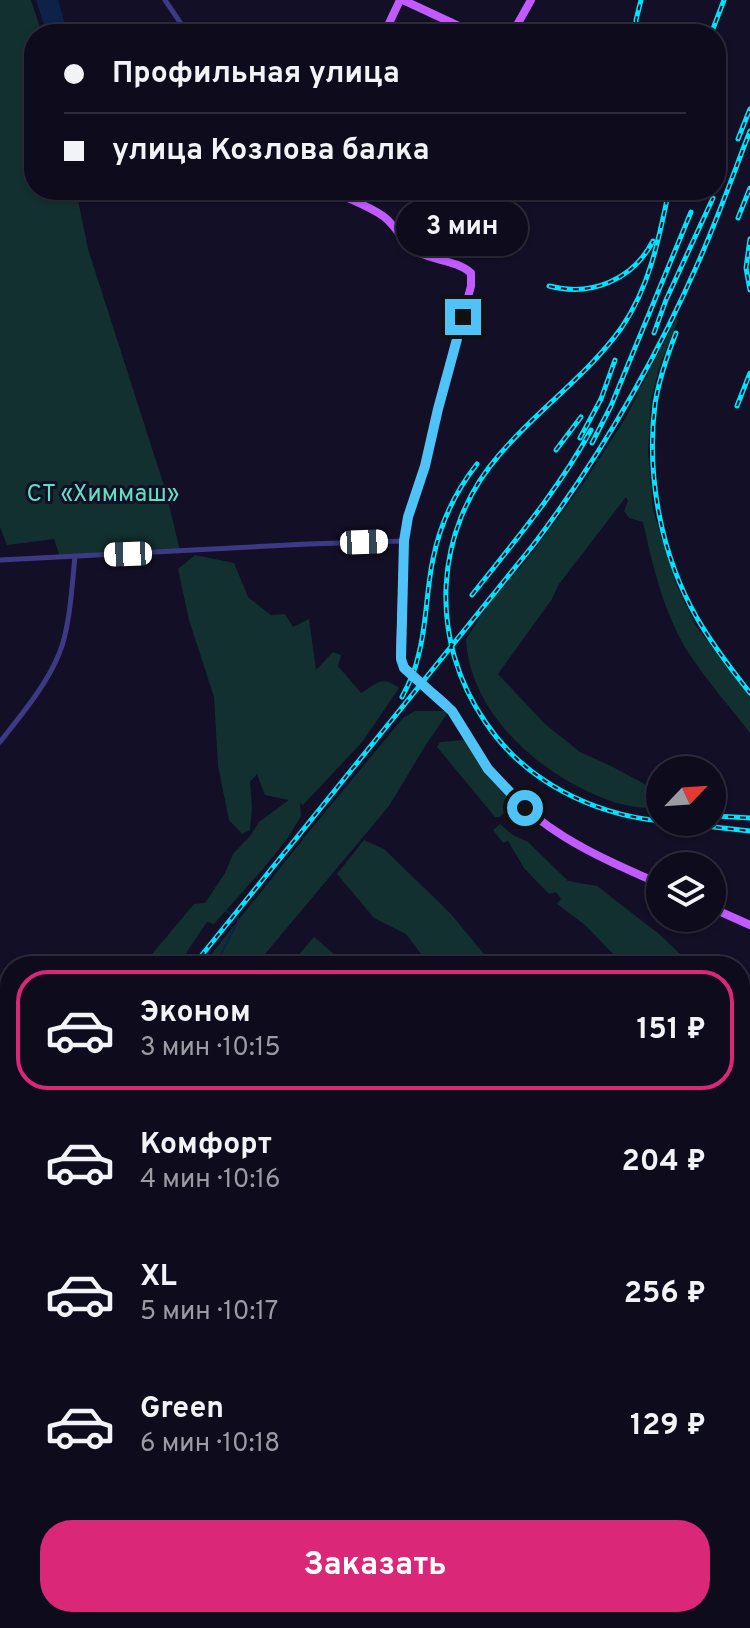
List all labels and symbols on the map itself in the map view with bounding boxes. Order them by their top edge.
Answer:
callout: 3 мин [397,201,529,257]
route end [445,299,481,335]
park label: СТ «Химмаш» [27,480,179,510]
car [340,529,388,555]
car [104,541,152,567]
north arrow [646,756,726,836]
route start [507,790,543,826]

